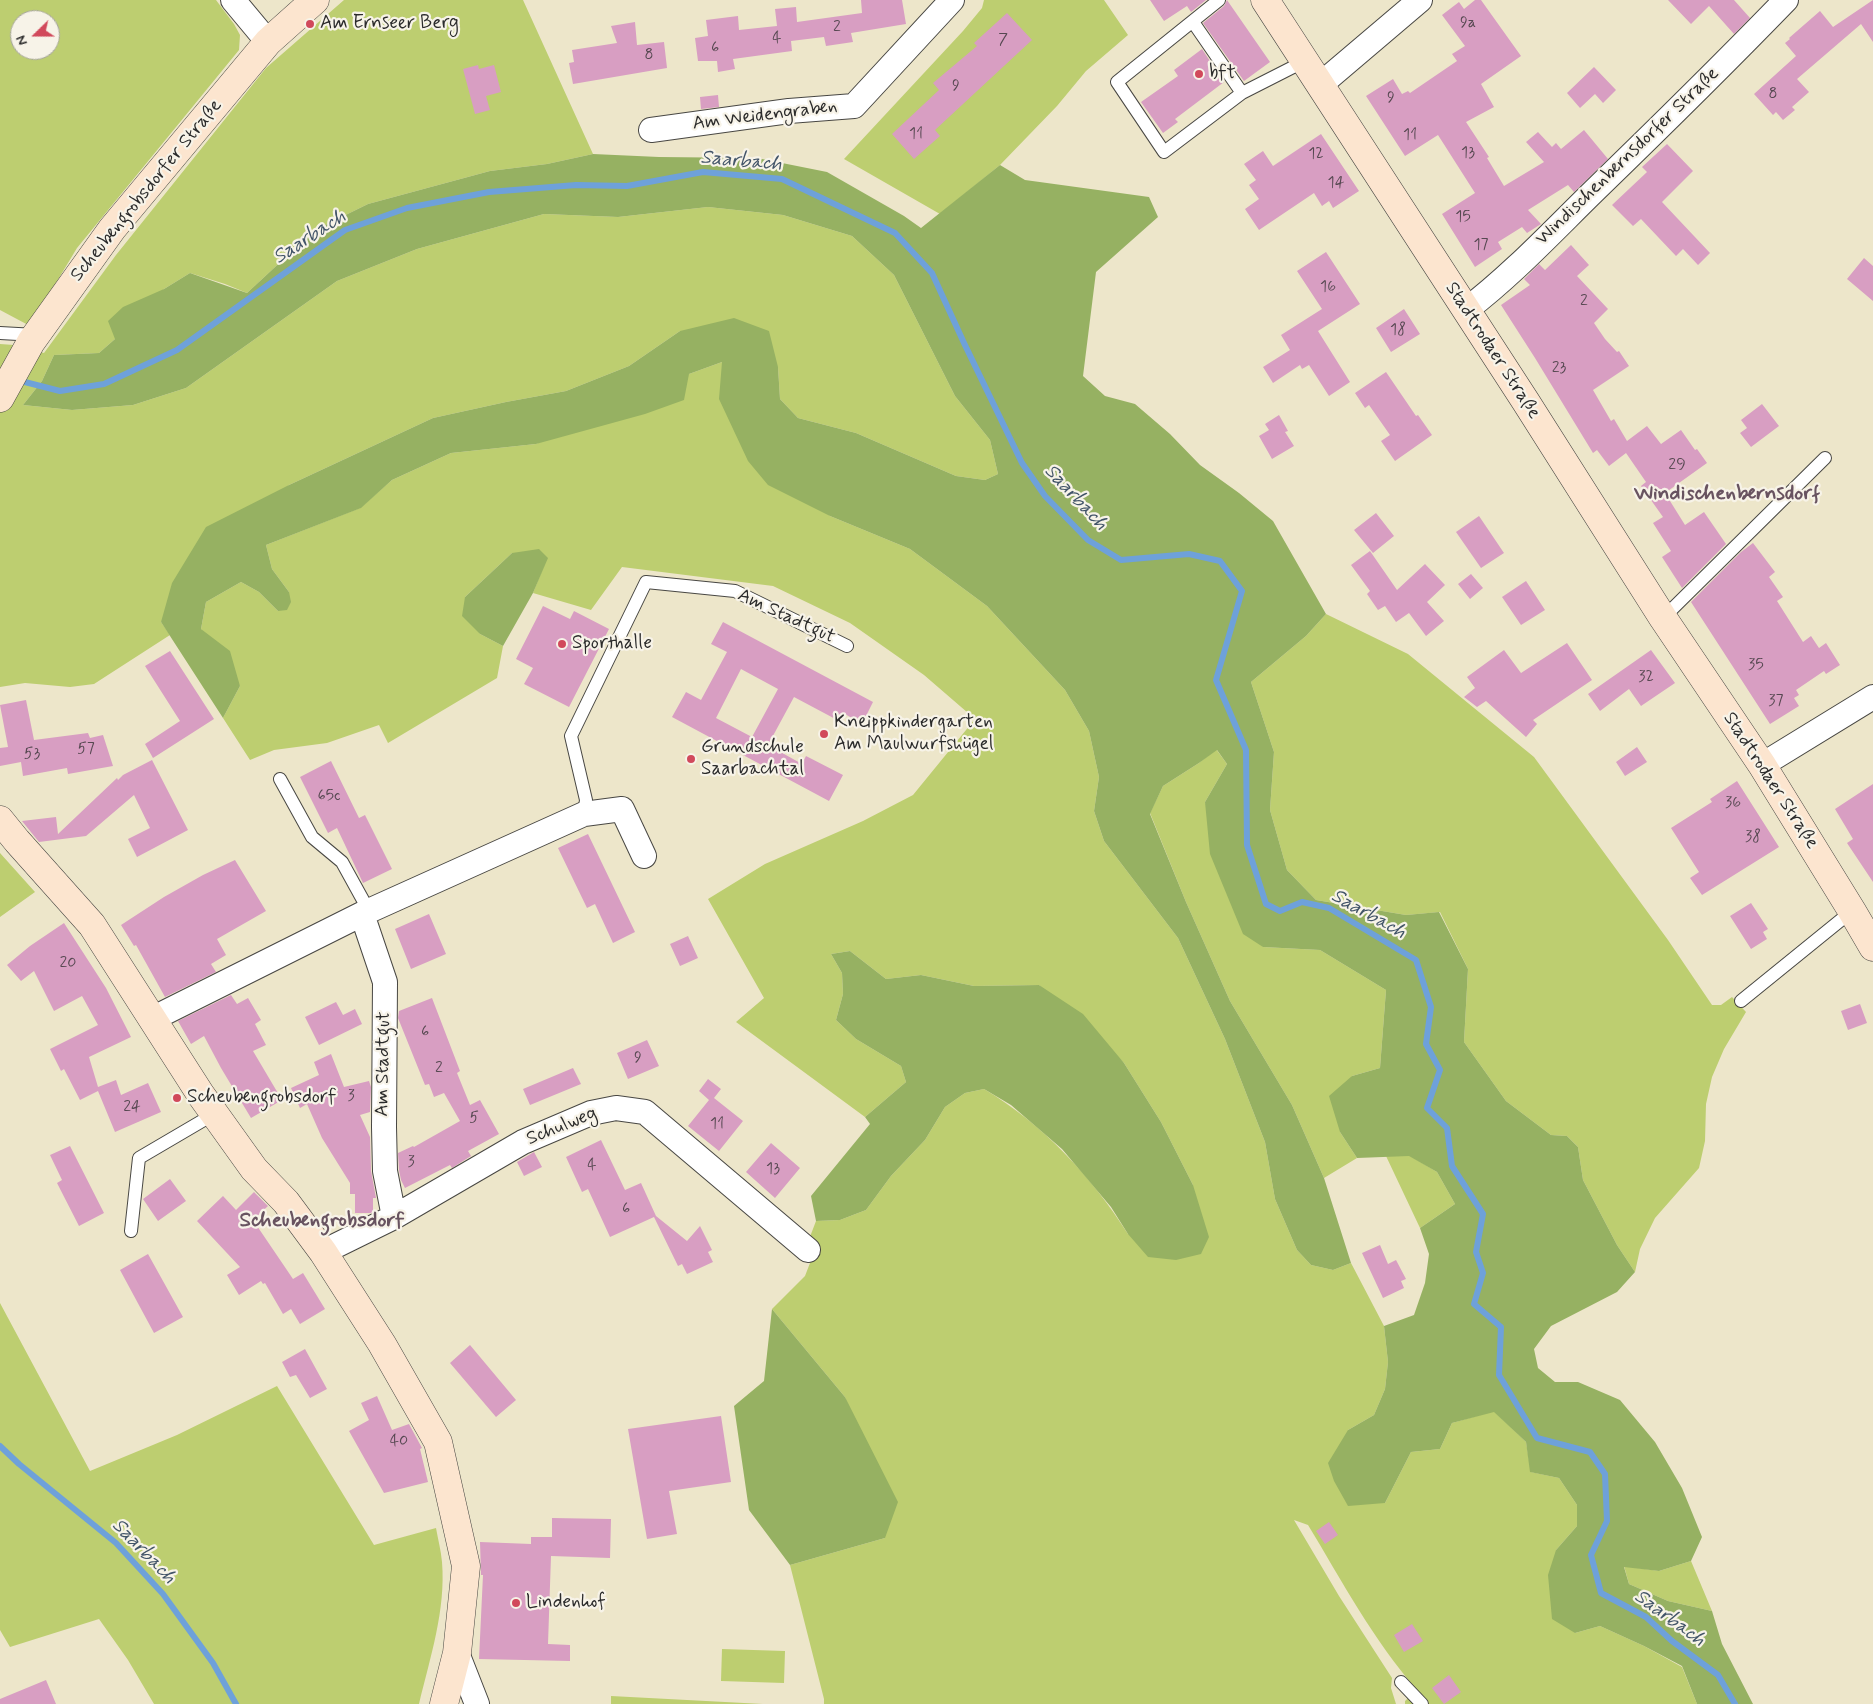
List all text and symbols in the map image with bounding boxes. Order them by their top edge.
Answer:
north arrow [10,10,60,60]
place label: Am Ernseer Berg [320,13,459,35]
house number: 9a [1460,14,1476,34]
marker: Am Ernseer Berg [304,18,316,30]
house number: 2 [833,18,841,38]
house number: 4 [772,29,782,49]
house number: 7 [998,31,1008,51]
text: N [12,33,32,48]
house number: 6 [711,39,719,59]
house number: 8 [644,46,654,66]
place label: bft [1209,63,1236,85]
street label: Windischenbernsdorfer Straße [1532,63,1724,251]
marker: bft [1193,68,1205,80]
house number: 9 [952,77,960,97]
house number: 8 [1768,85,1778,105]
house number: 9 [1387,89,1395,109]
street label: Scheubengrobsdorfer Straße [66,95,228,287]
street label: Am Weidengraben [691,96,839,136]
house number: 11 [909,125,923,145]
house number: 11 [1403,126,1417,146]
house number: 13 [1461,144,1475,164]
house number: 12 [1308,145,1324,165]
water label: Saarbach [699,146,783,178]
house number: 14 [1328,174,1344,194]
water label: Saarbach [269,206,351,270]
house number: 15 [1455,208,1471,228]
house number: 17 [1473,236,1489,256]
house number: 16 [1320,278,1336,298]
street label: Stadtrodaer Straße [1439,278,1545,424]
house number: 2 [1580,292,1588,312]
house number: 18 [1390,321,1406,341]
house number: 23 [1552,359,1566,379]
house number: 29 [1668,456,1686,476]
water label: Saarbach [1038,460,1112,536]
district label: Windischenbernsdorf [1634,482,1820,508]
street label: Am Stadtgut [734,584,838,650]
place label: Sporthalle [572,633,652,655]
marker: Sporthalle [556,638,568,650]
house number: 35 [1748,656,1764,676]
house number: 32 [1638,668,1654,688]
house number: 37 [1768,692,1784,712]
street label: Stadtrodaer Straße [1717,708,1823,854]
place label: Kneippkindergarten Am Maulwurfshügel [834,712,993,756]
marker: Kneippkindergarten Am Maulwurfshügel [818,728,830,740]
place label: Grundschule Saarbachtal [701,737,804,781]
house number: 57 [77,740,95,760]
house number: 53 [24,745,40,765]
marker: Grundschule Saarbachtal [685,753,697,765]
house number: 65c [317,787,341,807]
house number: 36 [1725,794,1741,814]
house number: 38 [1745,828,1761,848]
water label: Saarbach [1326,885,1410,945]
house number: 20 [60,954,76,974]
street label: Am Stadtgut [372,1011,396,1117]
house number: 6 [421,1023,429,1043]
house number: 9 [634,1049,642,1069]
house number: 2 [435,1059,443,1079]
place label: Scheubengrobsdorf [187,1087,336,1109]
house number: 3 [347,1087,355,1107]
marker: Scheubengrobsdorf [171,1092,183,1104]
house number: 24 [123,1098,141,1118]
street label: Schulweg [524,1103,600,1151]
house number: 5 [469,1109,479,1129]
house number: 11 [710,1115,724,1135]
house number: 3 [407,1153,415,1173]
house number: 4 [587,1156,597,1176]
house number: 13 [766,1160,780,1180]
house number: 6 [622,1200,630,1220]
district label: Scheubengrobsdorf [239,1209,405,1235]
house number: 40 [390,1432,408,1452]
water label: Saarbach [106,1514,180,1590]
water label: Saarbach [1629,1585,1709,1653]
place label: Lindenhof [526,1592,606,1614]
marker: Lindenhof [510,1597,522,1609]

